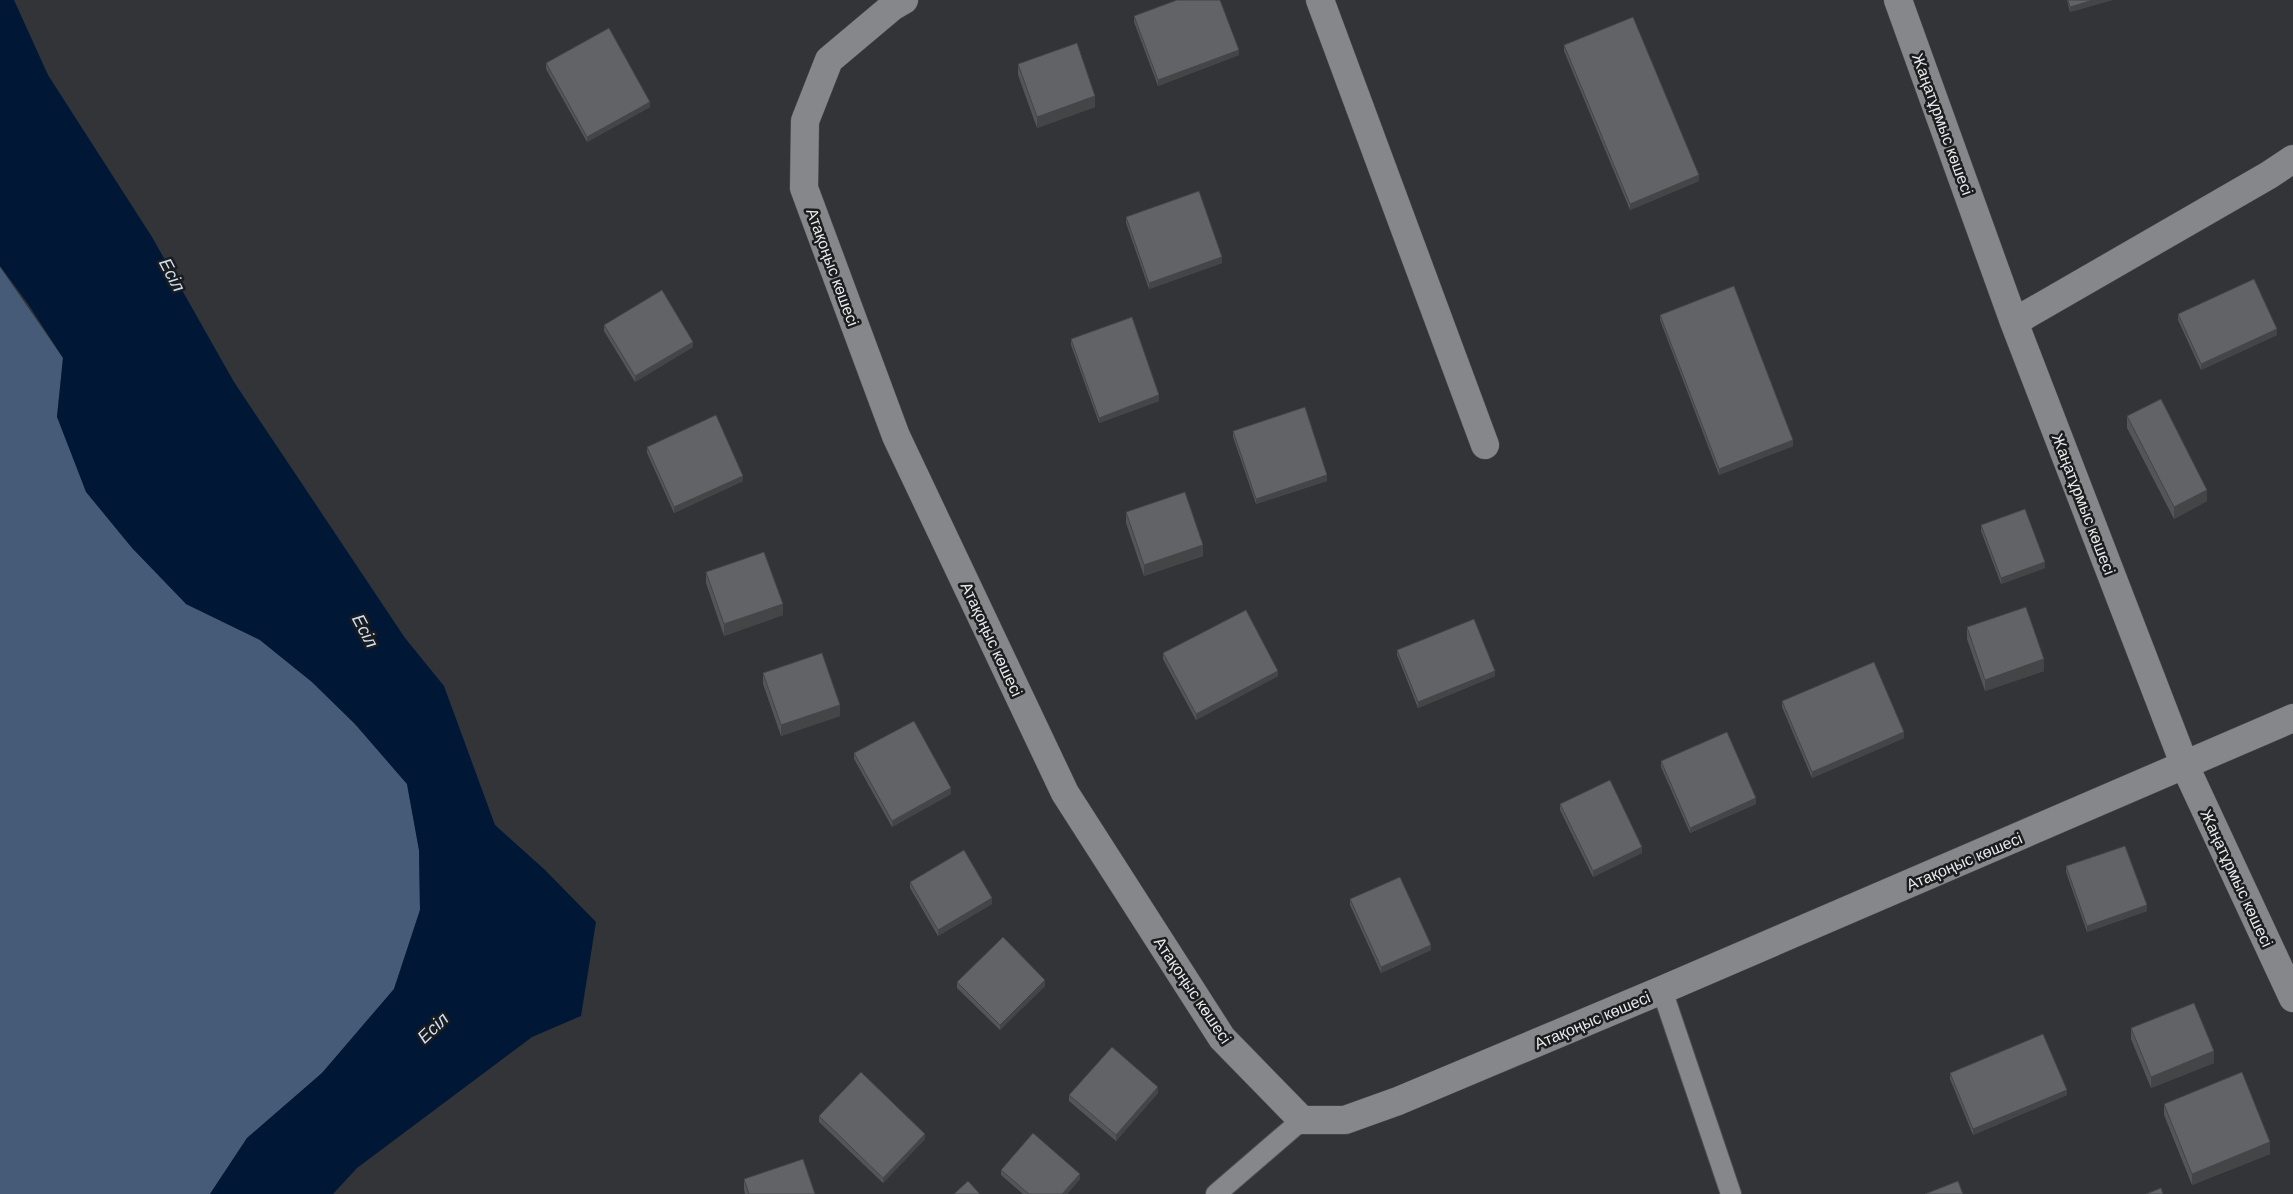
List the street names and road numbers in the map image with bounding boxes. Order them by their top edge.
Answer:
street label: Жаңатұрмыс көшесі [1909,51,1976,197]
street label: Атақоңыс көшесі [803,206,862,328]
street label: Жаңатұрмыс көшесі [2049,431,2118,577]
street label: Атақоңыс көшесі [958,579,1026,699]
street label: Жаңатұрмыс көшесі [2197,807,2276,950]
street label: Атақоңыс көшесі [1904,829,2025,894]
street label: Атақоңыс көшесі [1151,934,1234,1047]
street label: Атақоңыс көшесі [1532,988,1653,1053]

